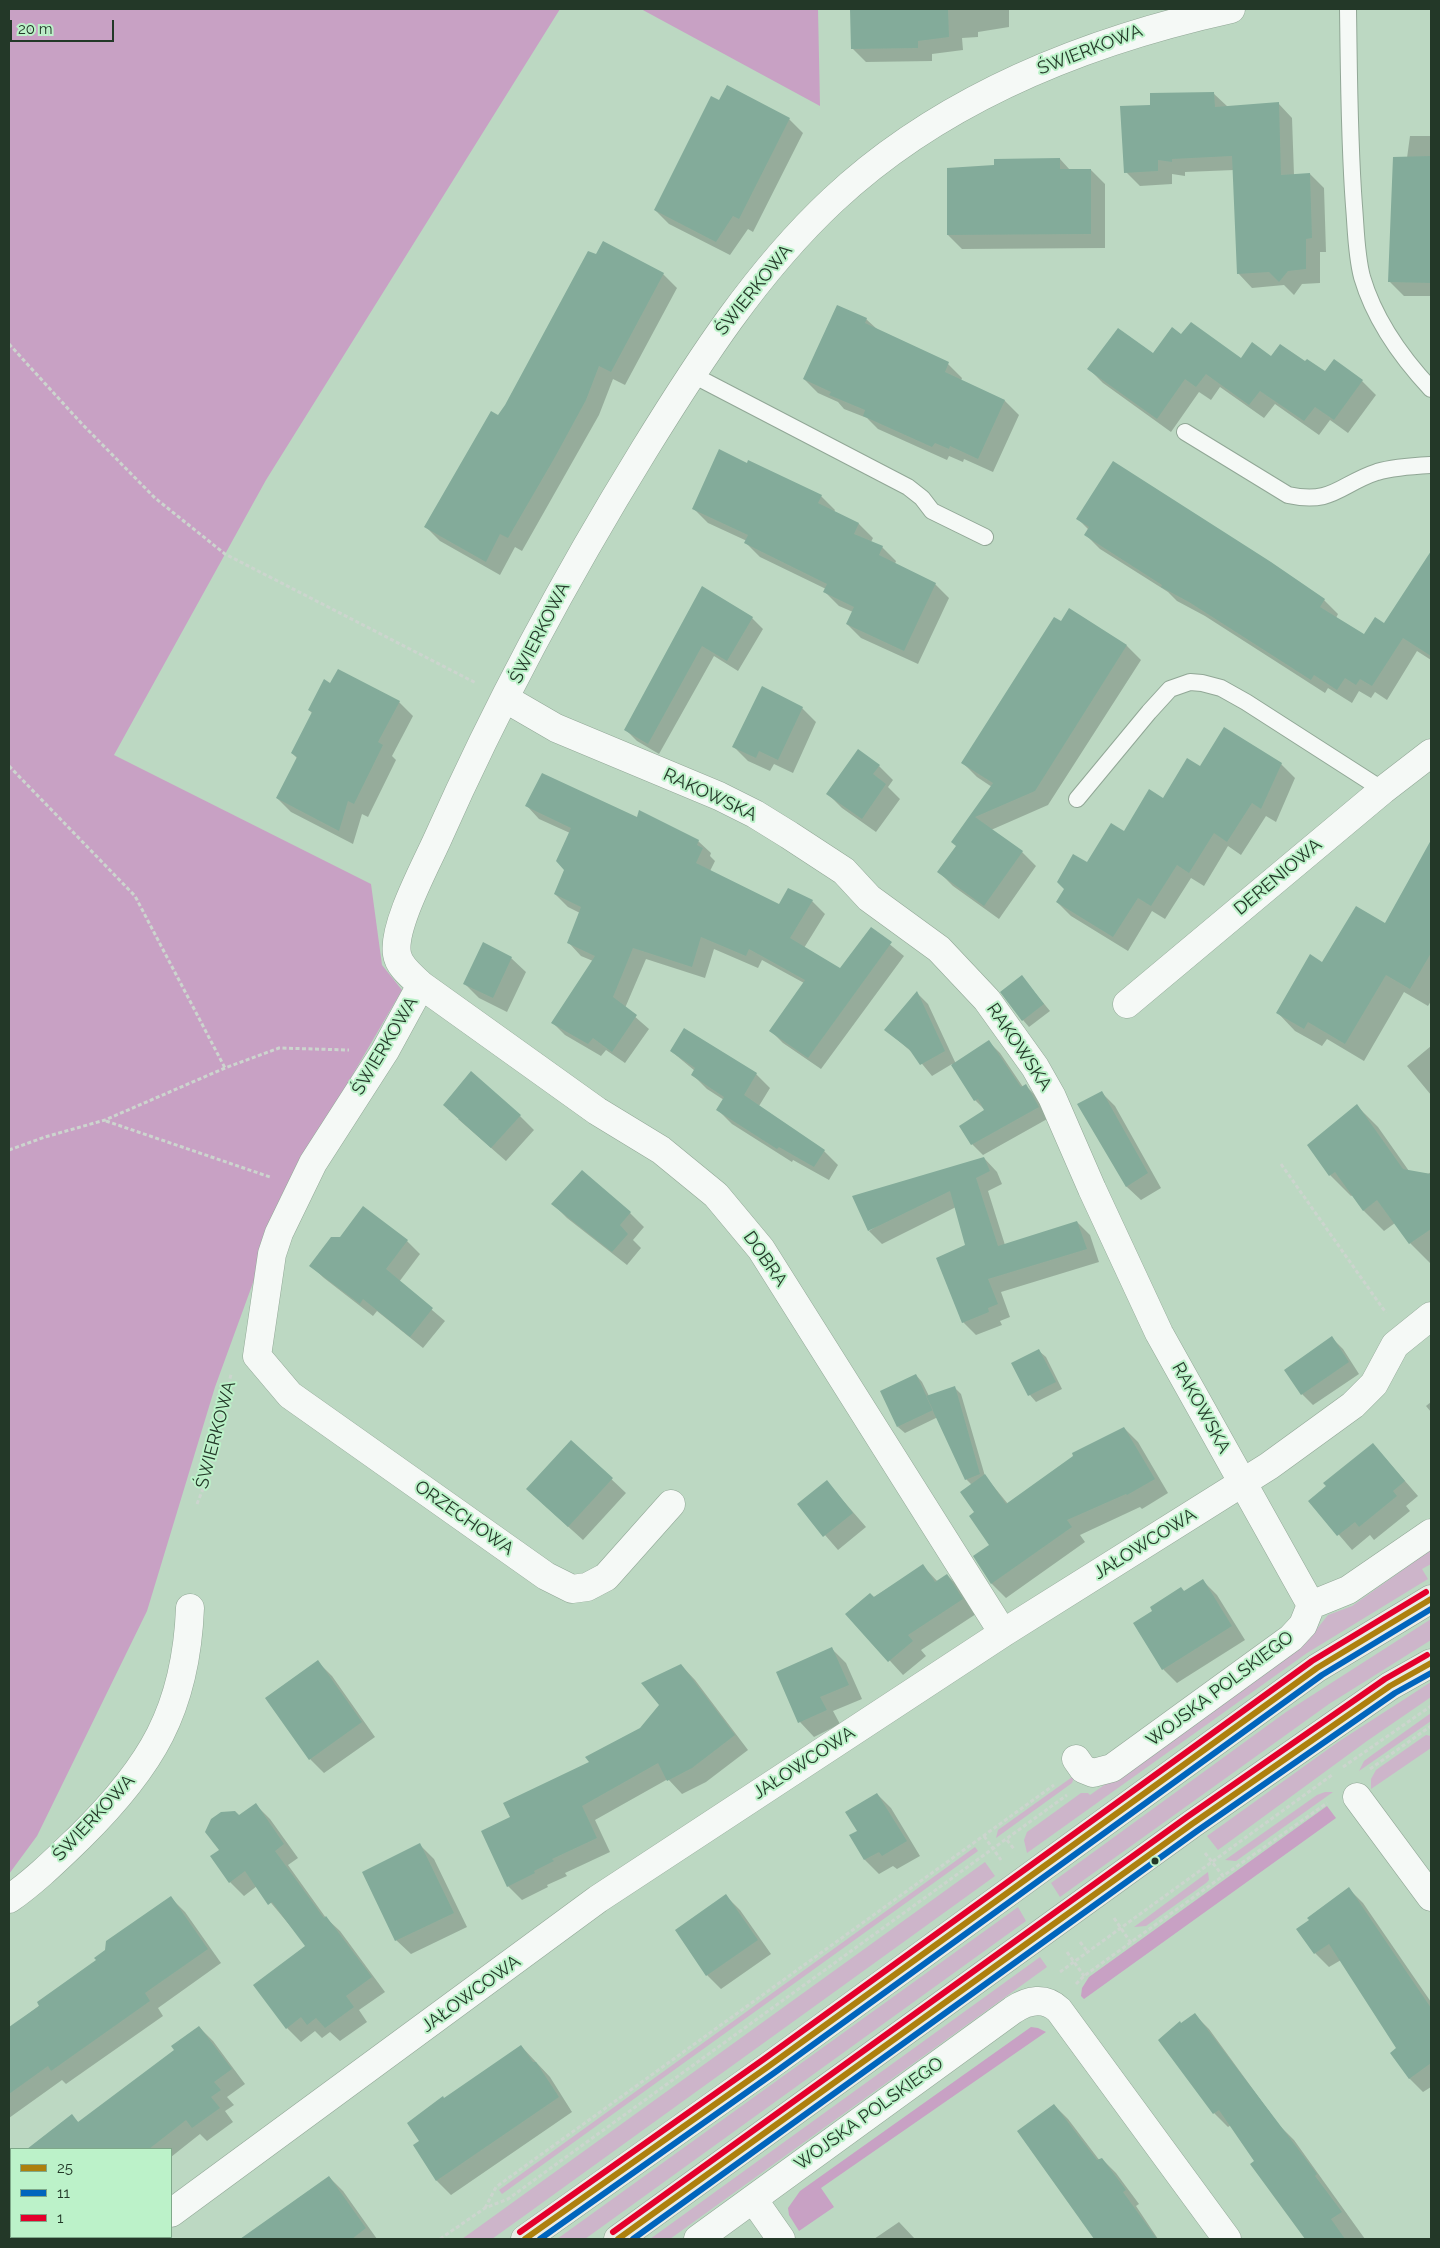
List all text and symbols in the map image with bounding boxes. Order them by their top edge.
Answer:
scale bar [12,10,116,42]
text: 20 m [18,20,53,38]
street label: ŚWIERKOWA [1035,20,1145,80]
street label: ŚWIERKOWA [711,240,797,340]
street label: ŚWIERKOWA [505,579,575,687]
street label: RAKOWSKA [660,764,760,826]
street label: DERENIOWA [1230,834,1326,920]
street label: ŚWIERKOWA [347,993,423,1099]
street label: RAKOWSKA [982,999,1056,1095]
street label: DOBRA [738,1227,792,1291]
street label: RAKOWSKA [1167,1359,1235,1457]
street label: ŚWIERKOWA [191,1379,241,1491]
street label: ORZECHOWA [410,1476,518,1560]
street label: JAŁOWCOWA [1090,1504,1200,1584]
street label: WOJSKA POLSKIEGO [1142,1627,1298,1751]
street label: JAŁOWCOWA [749,1722,859,1804]
street label: ŚWIERKOWA [48,1770,140,1866]
unlabelled marker [1150,1856,1160,1866]
street label: JAŁOWCOWA [417,1951,525,2037]
street label: WOJSKA POLSKIEGO [790,2053,948,2175]
legend [10,2148,172,2238]
text: 25 [57,2159,73,2177]
text: 11 [57,2184,70,2202]
text: 1 [57,2209,63,2227]

